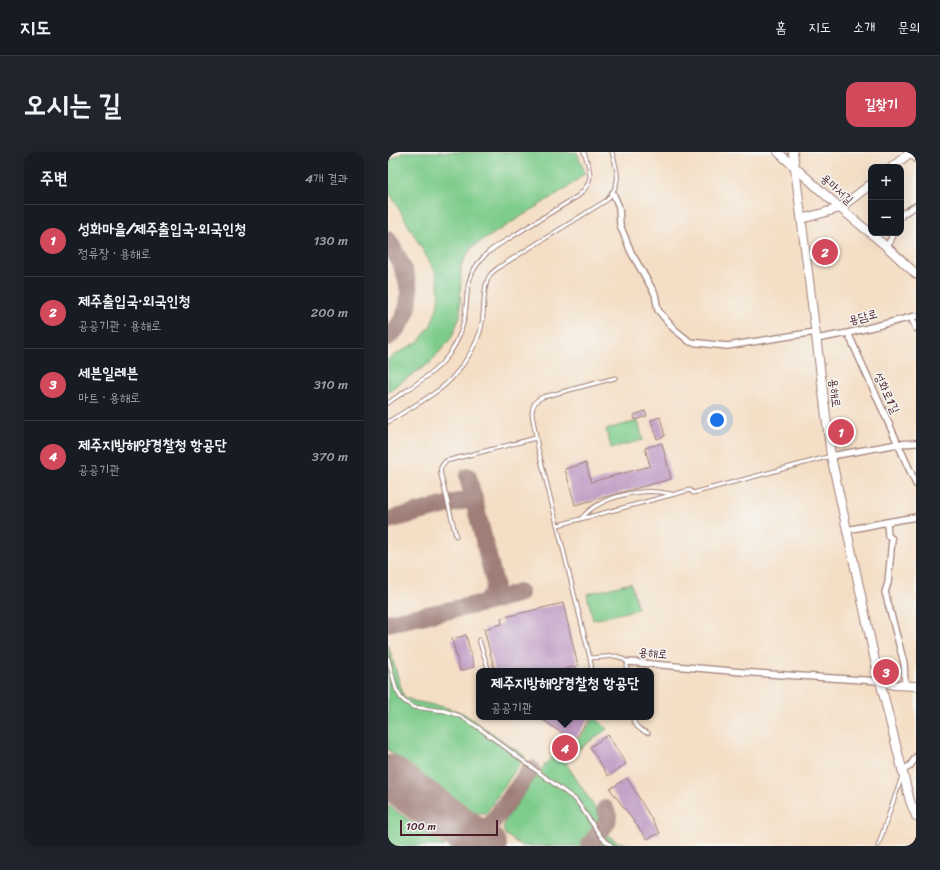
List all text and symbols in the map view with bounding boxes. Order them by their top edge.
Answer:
text: 지도 [20,11,51,44]
text: 홈 [775,15,786,40]
text: 지도 [808,15,831,40]
text: 소개 [853,15,875,40]
text: 문의 [897,15,920,40]
text: 오시는 길 [24,80,121,129]
button: 길찾기 [846,82,916,127]
text: 주변 [40,163,67,193]
map controls [868,164,904,236]
button: + [868,164,904,200]
text: 4개 결과 [305,167,348,190]
street label: 용마서길 [815,168,859,210]
button: − [868,200,904,236]
text: 성화마을/제주출입국·외국인청 [78,216,246,242]
text: 1 [50,229,56,252]
text: 130 m [314,229,348,252]
pin: 2 [812,237,838,267]
text: 정류장 · 용해로 [78,242,151,265]
text: 제주출입국·외국인청 [78,288,191,314]
text: 2 [49,301,57,324]
text: 200 m [311,301,348,324]
street label: 용담로 [846,303,880,331]
text: 공공기관 · 용해로 [78,314,161,337]
text: 세븐일레븐 [78,360,138,386]
street label: 성화로1길 [868,369,906,418]
text: 3 [49,373,57,396]
text: 310 m [314,373,348,396]
street label: 용해로 [822,377,848,409]
text: 마트 · 용해로 [78,386,141,409]
your location [707,410,727,430]
pin: 1 [828,417,854,447]
text: 제주지방해양경찰청 항공단 [78,432,227,458]
text: 4 [49,445,57,468]
text: 370 m [312,445,348,468]
text: 공공기관 [78,458,120,481]
street label: 용해로 [638,641,668,665]
pin: 3 [873,657,899,687]
popup [476,668,654,720]
text: 제주지방해양경찰청 항공단 [491,670,639,696]
text: 공공기관 [491,696,532,719]
pin: 4 [552,733,578,763]
text: 100 m [406,817,436,836]
scale bar [400,818,498,837]

